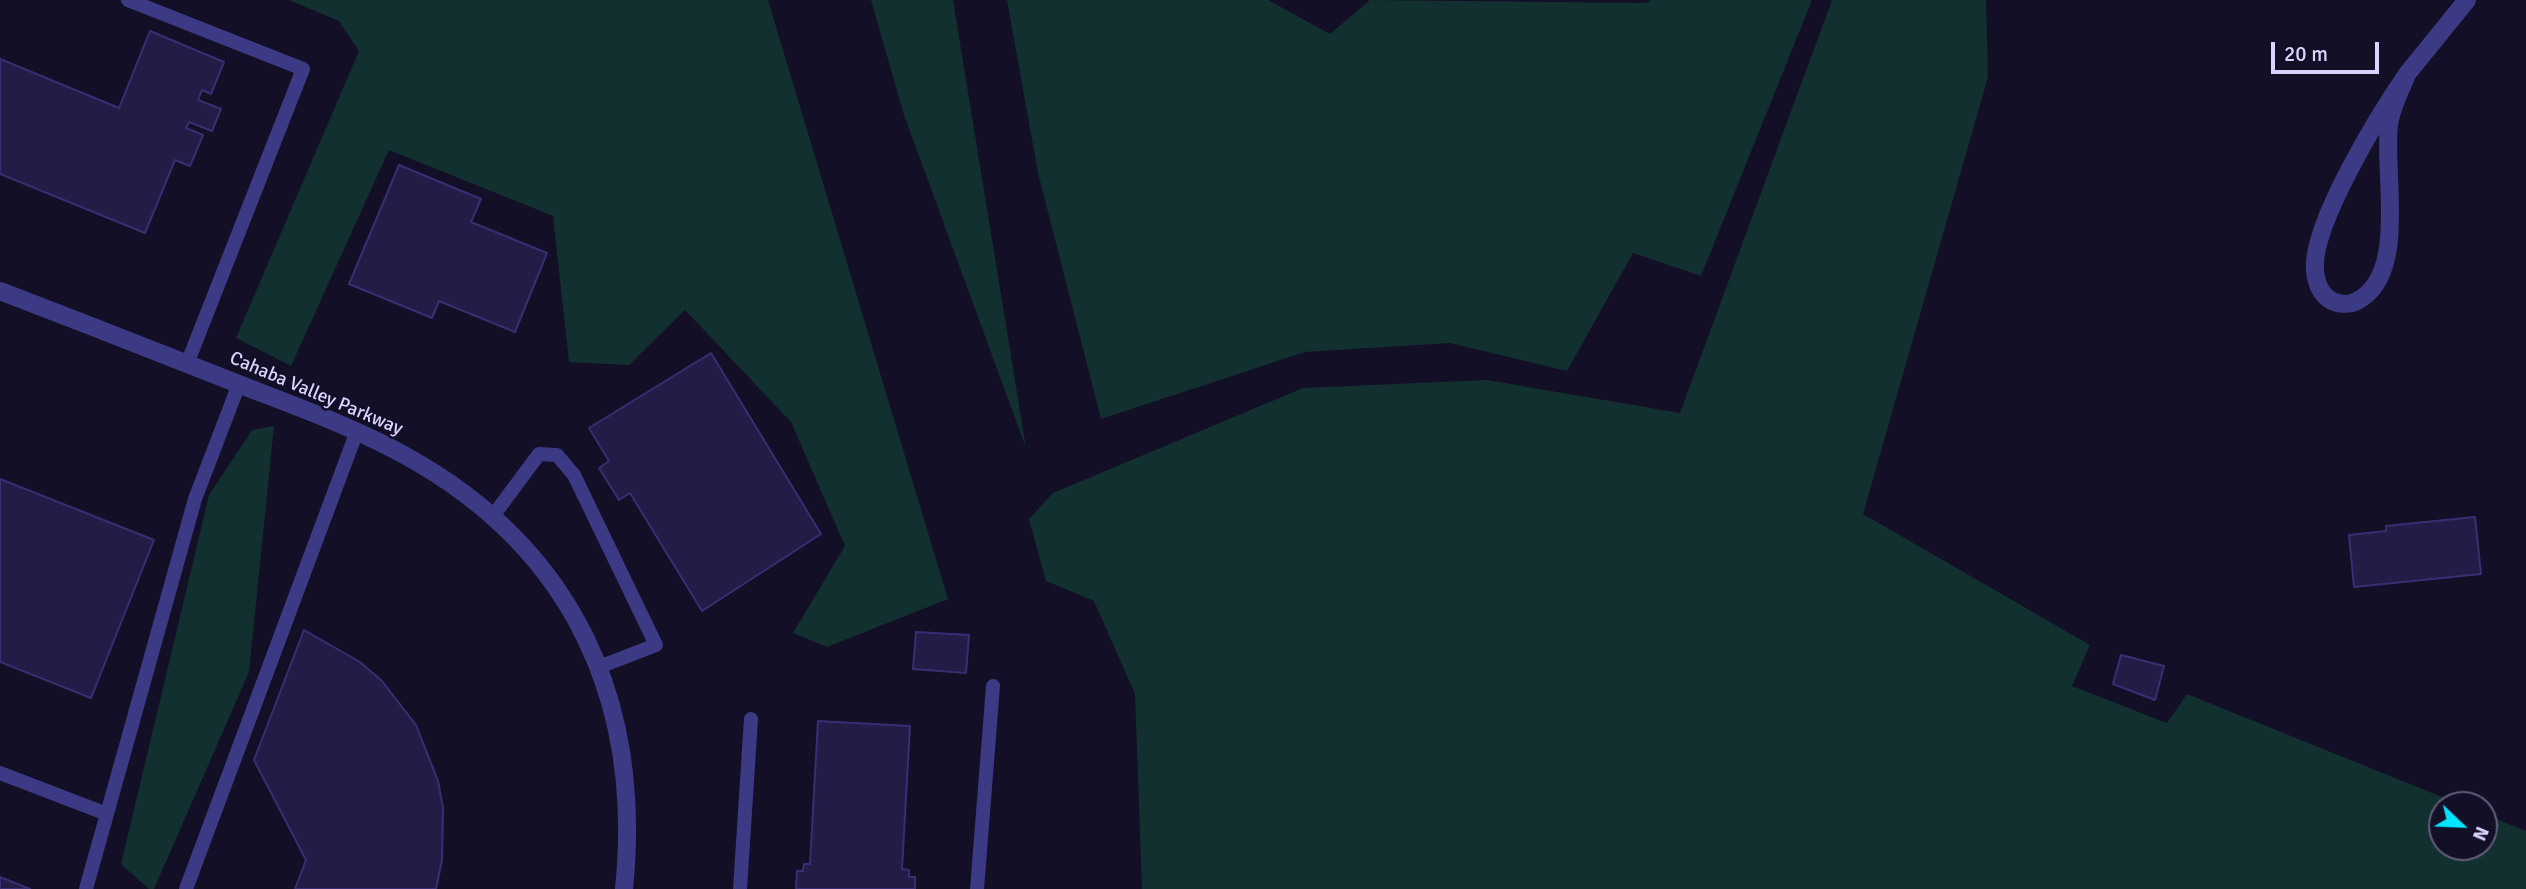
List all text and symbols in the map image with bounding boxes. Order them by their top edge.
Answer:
scale bar [2274,28,2382,72]
text: 20 m [2284,41,2328,67]
street label: Cahaba Valley Parkway [226,347,406,441]
north arrow [2428,791,2498,861]
text: N [2467,823,2494,844]

